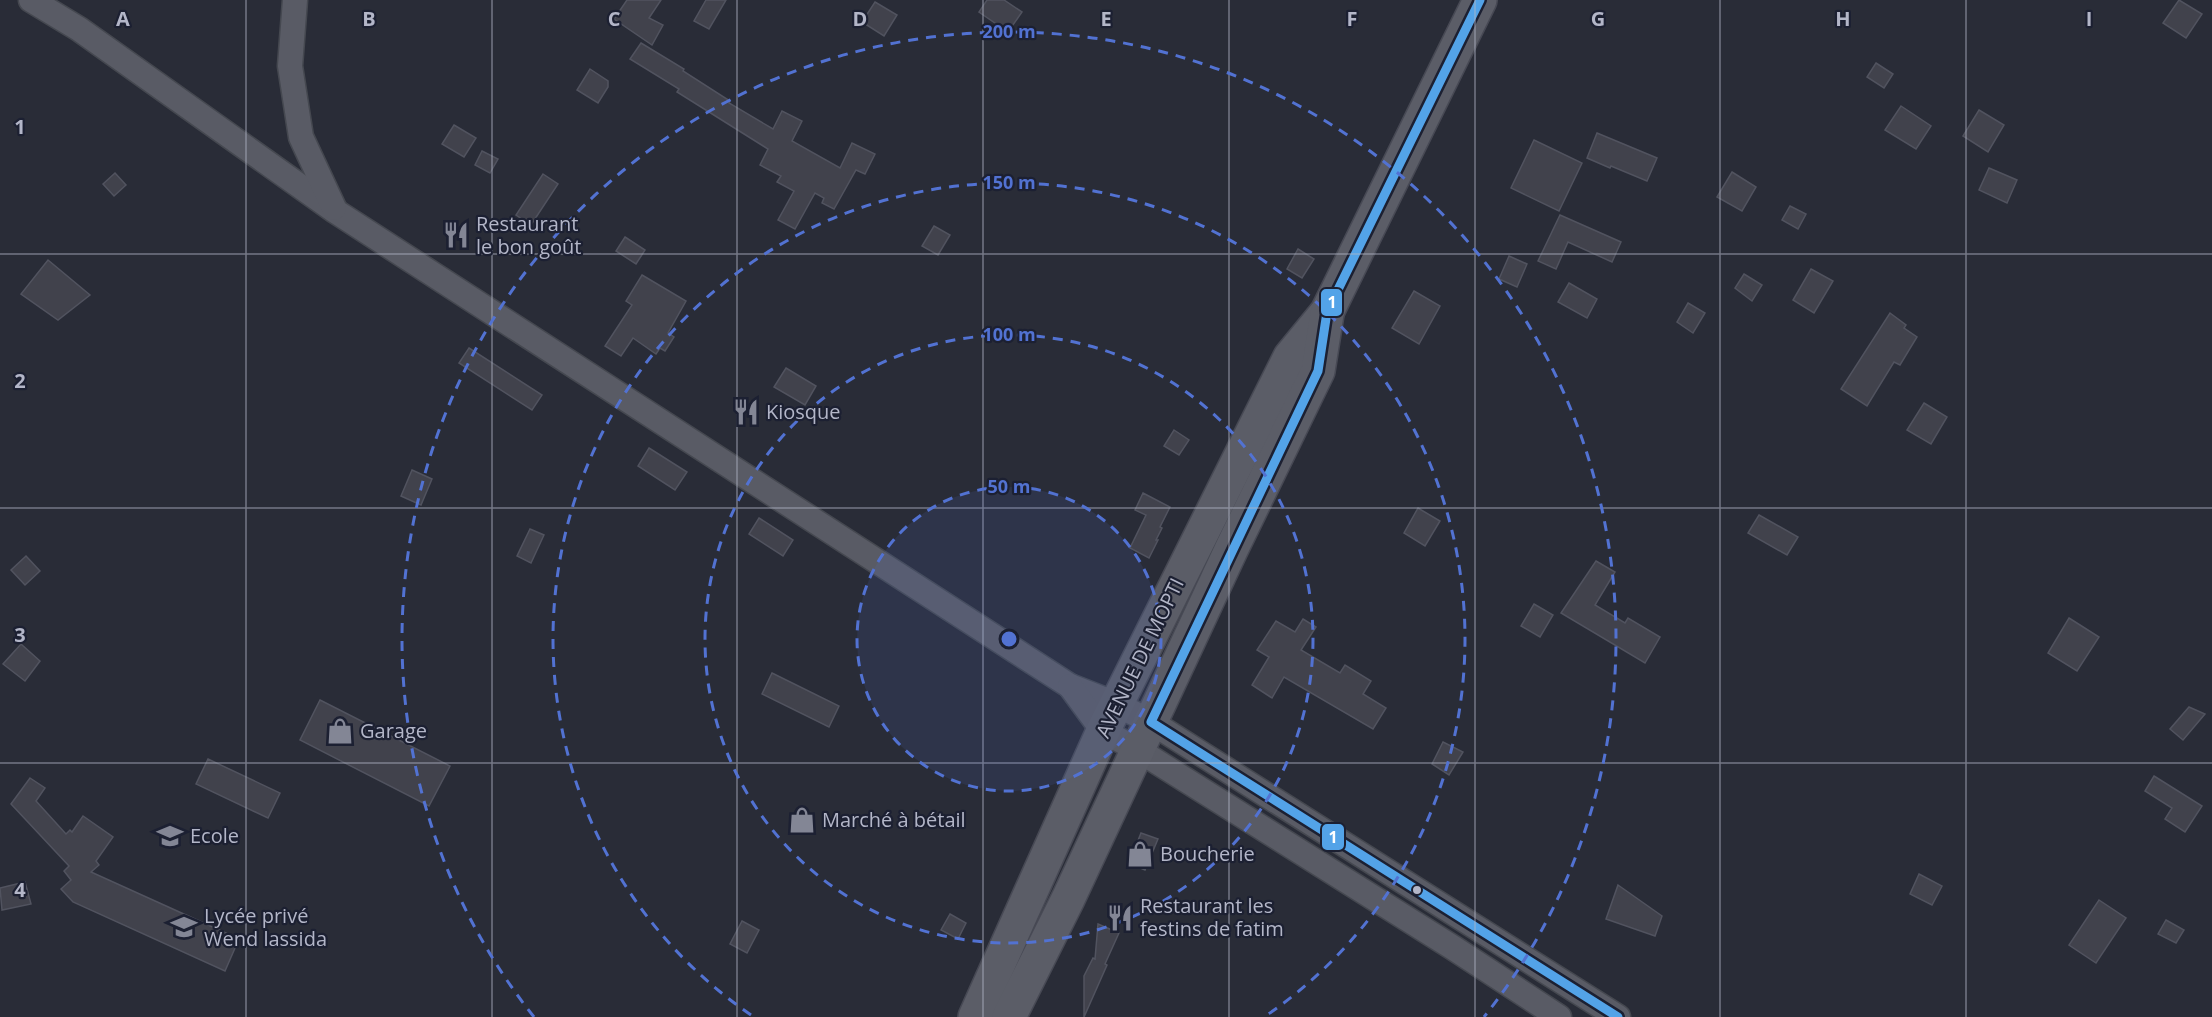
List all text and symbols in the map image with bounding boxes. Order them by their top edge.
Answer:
text: A [116,5,130,32]
text: B [362,5,376,32]
text: C [608,5,621,32]
text: D [853,5,867,32]
text: E [1100,5,1112,32]
text: F [1347,5,1357,32]
text: G [1591,5,1605,32]
text: H [1835,5,1851,32]
text: I [2086,5,2092,32]
text: 200 m [982,19,1036,43]
text: 1 [14,113,26,140]
text: 150 m [982,170,1036,194]
place label: Restaurant le bon goût [476,210,582,260]
restaurant icon: Restaurant le bon goût [441,220,471,250]
line badge: 1 [1320,288,1343,317]
text: 1 [1327,291,1337,313]
text: 100 m [982,322,1036,346]
text: 2 [14,367,26,394]
restaurant icon: Kiosque [731,397,761,427]
place label: Kiosque [766,398,841,425]
text: 50 m [988,474,1030,498]
street label: AVENUE DE MOPTI [1089,573,1190,742]
text: 3 [14,621,26,648]
centre of rings [999,629,1019,649]
shop icon: Garage [325,716,355,746]
place label: Garage [360,717,427,744]
shop icon: Marché à bétail [787,805,817,835]
place label: Marché à bétail [822,806,966,833]
school or university icon: Ecole [155,821,185,851]
place label: Ecole [190,822,239,849]
line badge: 1 [1321,823,1345,851]
text: 1 [1328,826,1338,848]
shop icon: Boucherie [1125,839,1155,869]
place label: Boucherie [1160,840,1255,867]
text: 4 [14,876,26,903]
unlabelled marker [1411,884,1423,896]
place label: Restaurant les festins de fatim [1140,892,1284,942]
place label: Lycée privé Wend lassida [204,902,327,952]
restaurant icon: Restaurant les festins de fatim [1105,903,1135,933]
school or university icon: Lycée privé Wend lassida [169,912,199,942]

